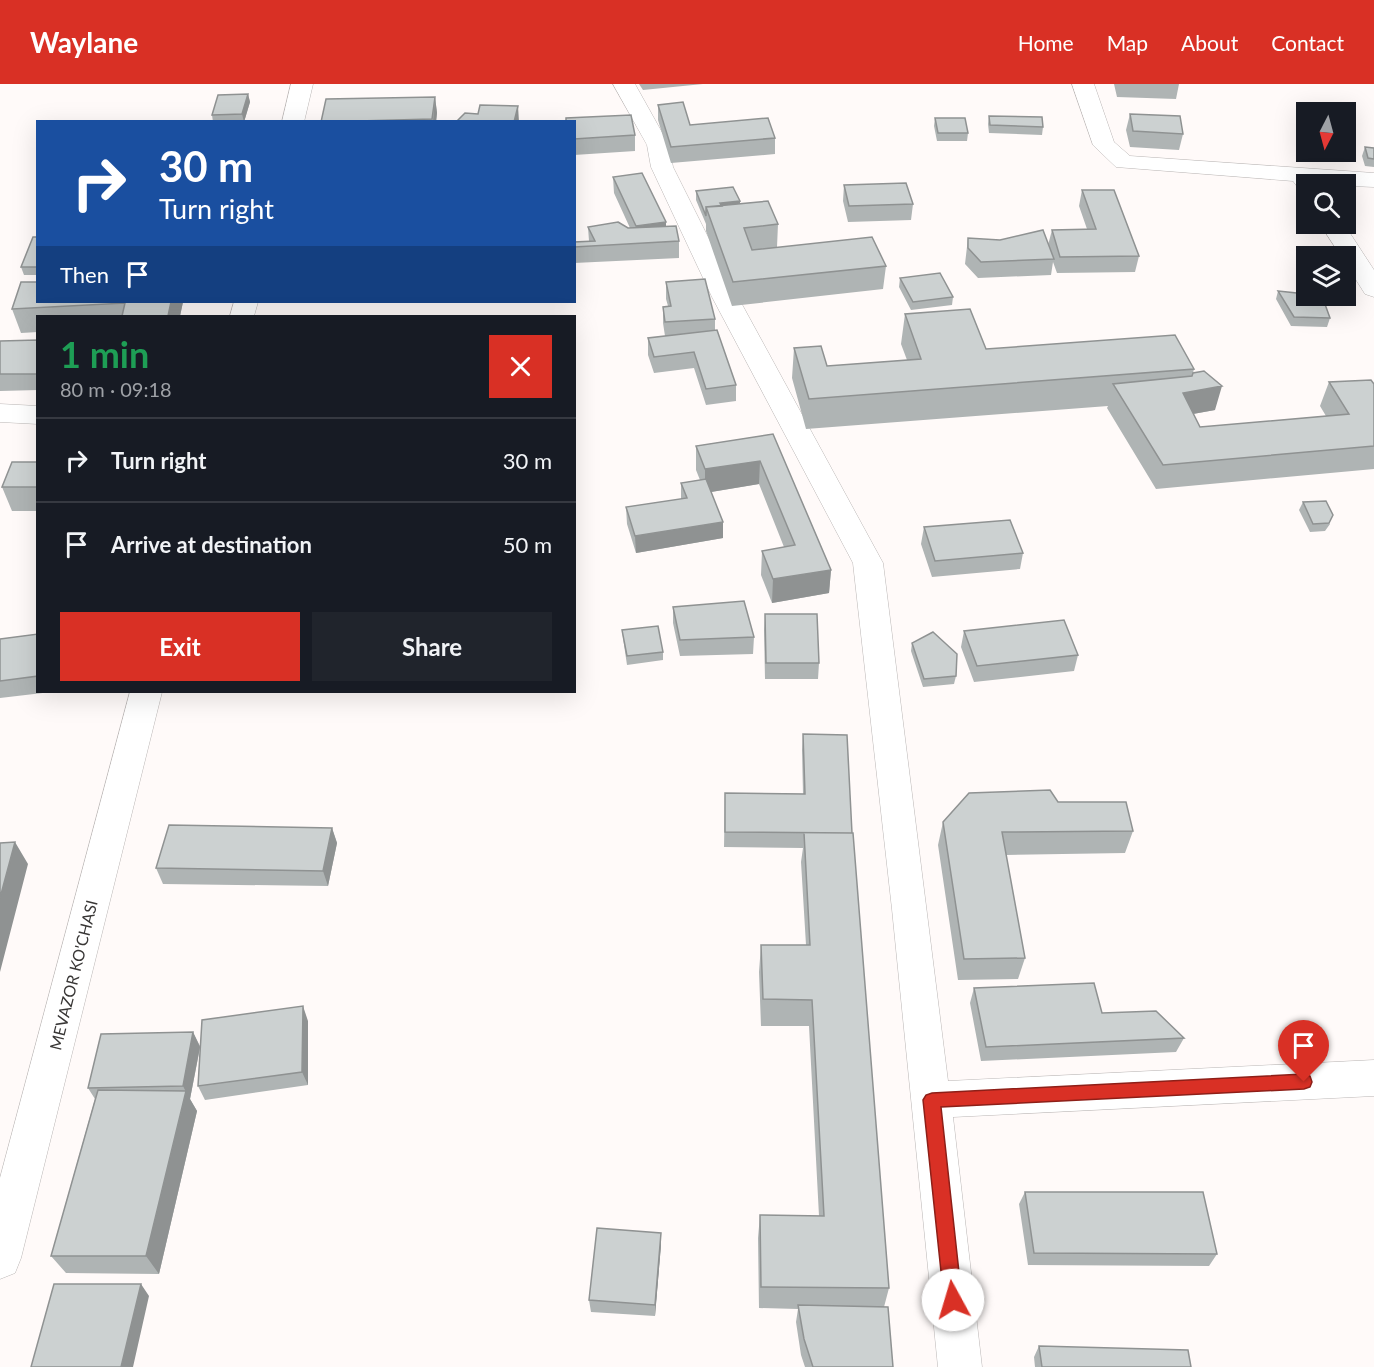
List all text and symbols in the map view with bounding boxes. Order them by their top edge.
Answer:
text: Waylane [30,25,138,59]
text: Home [1018,30,1074,55]
text: Map [1107,30,1148,55]
text: About [1181,30,1238,55]
text: Contact [1271,30,1344,55]
north arrow [1296,102,1356,162]
map controls [1296,102,1356,306]
text: 30 m [159,141,253,191]
icon: right [60,144,138,222]
button: search [1296,174,1356,234]
text: Turn right [159,192,274,225]
button: layers [1296,246,1356,306]
icon: arrive [121,258,154,291]
text: Then [60,261,109,288]
text: 1 min [60,332,149,376]
button: close [489,335,552,398]
text: 80 m · 09:18 [60,377,172,401]
icon: right [60,444,93,477]
text: Turn right [111,447,206,474]
text: 30 m [503,447,552,474]
icon: arrive [60,528,93,561]
text: Arrive at destination [111,531,312,558]
text: 50 m [503,531,552,558]
button: Exit [60,612,300,681]
button: Share [312,612,552,681]
street label: MEVAZOR KO'CHASI [45,898,101,1052]
pin [1278,1020,1329,1082]
icon: arrive [1287,1029,1320,1062]
position arrow [921,1268,985,1332]

